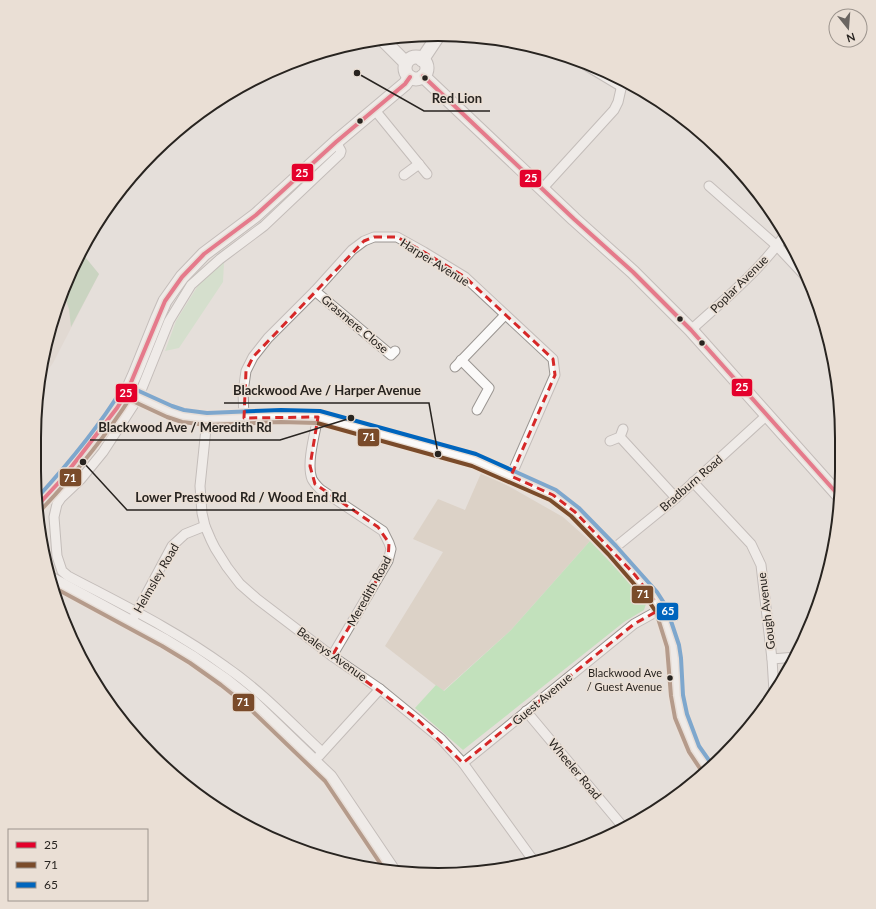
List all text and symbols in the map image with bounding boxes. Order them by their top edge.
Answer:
north arrow [828,8,868,48]
text: N [845,31,857,45]
unlabelled marker [420,73,430,83]
callout: Red Lion [424,86,490,111]
text: Red Lion [432,90,482,106]
unlabelled marker [355,116,365,126]
line badge: 25 [291,163,314,182]
text: 25 [296,166,308,179]
line badge: 25 [519,169,542,188]
text: 25 [525,171,537,184]
street label: Harper Avenue [398,235,472,289]
street label: Poplar Avenue [707,252,771,316]
street label: Grasmere Close [318,292,392,356]
unlabelled marker [675,314,685,324]
unlabelled marker [697,338,707,348]
callout: Blackwood Ave / Harper Avenue [224,378,429,403]
line badge: 25 [731,378,753,397]
text: 25 [736,380,748,393]
text: Blackwood Ave / Harper Avenue [233,382,421,398]
line badge: 25 [115,383,138,403]
text: 25 [120,386,132,399]
callout: Blackwood Ave / Meredith Rd [90,415,280,440]
text: Blackwood Ave / Meredith Rd [98,419,272,435]
line badge: 71 [357,428,380,447]
text: 71 [363,430,375,443]
street label: Bradburn Road [656,452,726,514]
line badge: 71 [59,468,82,487]
text: 71 [64,471,76,484]
callout: Lower Prestwood Rd / Wood End Rd [127,485,355,510]
text: Lower Prestwood Rd / Wood End Rd [135,489,347,505]
street label: Helmsley Road [130,541,182,615]
street label: Meredith Road [344,553,394,629]
street label: Gough Avenue [754,572,778,650]
line badge: 71 [631,585,654,604]
text: 71 [637,587,649,600]
line badge: 65 [656,602,679,621]
text: 65 [662,604,674,617]
street label: Bealeys Avenue [294,624,370,684]
place label: Blackwood Ave / Guest Avenue [587,666,662,693]
street label: Guest Avenue [509,670,575,728]
marker: Blackwood Ave / Guest Avenue [665,673,675,683]
line badge: 71 [232,693,255,712]
text: 71 [237,695,249,708]
street label: Wheeler Road [545,736,605,802]
legend [8,829,148,901]
text: 25 [44,837,58,852]
text: 71 [44,857,58,872]
text: 65 [44,877,58,892]

